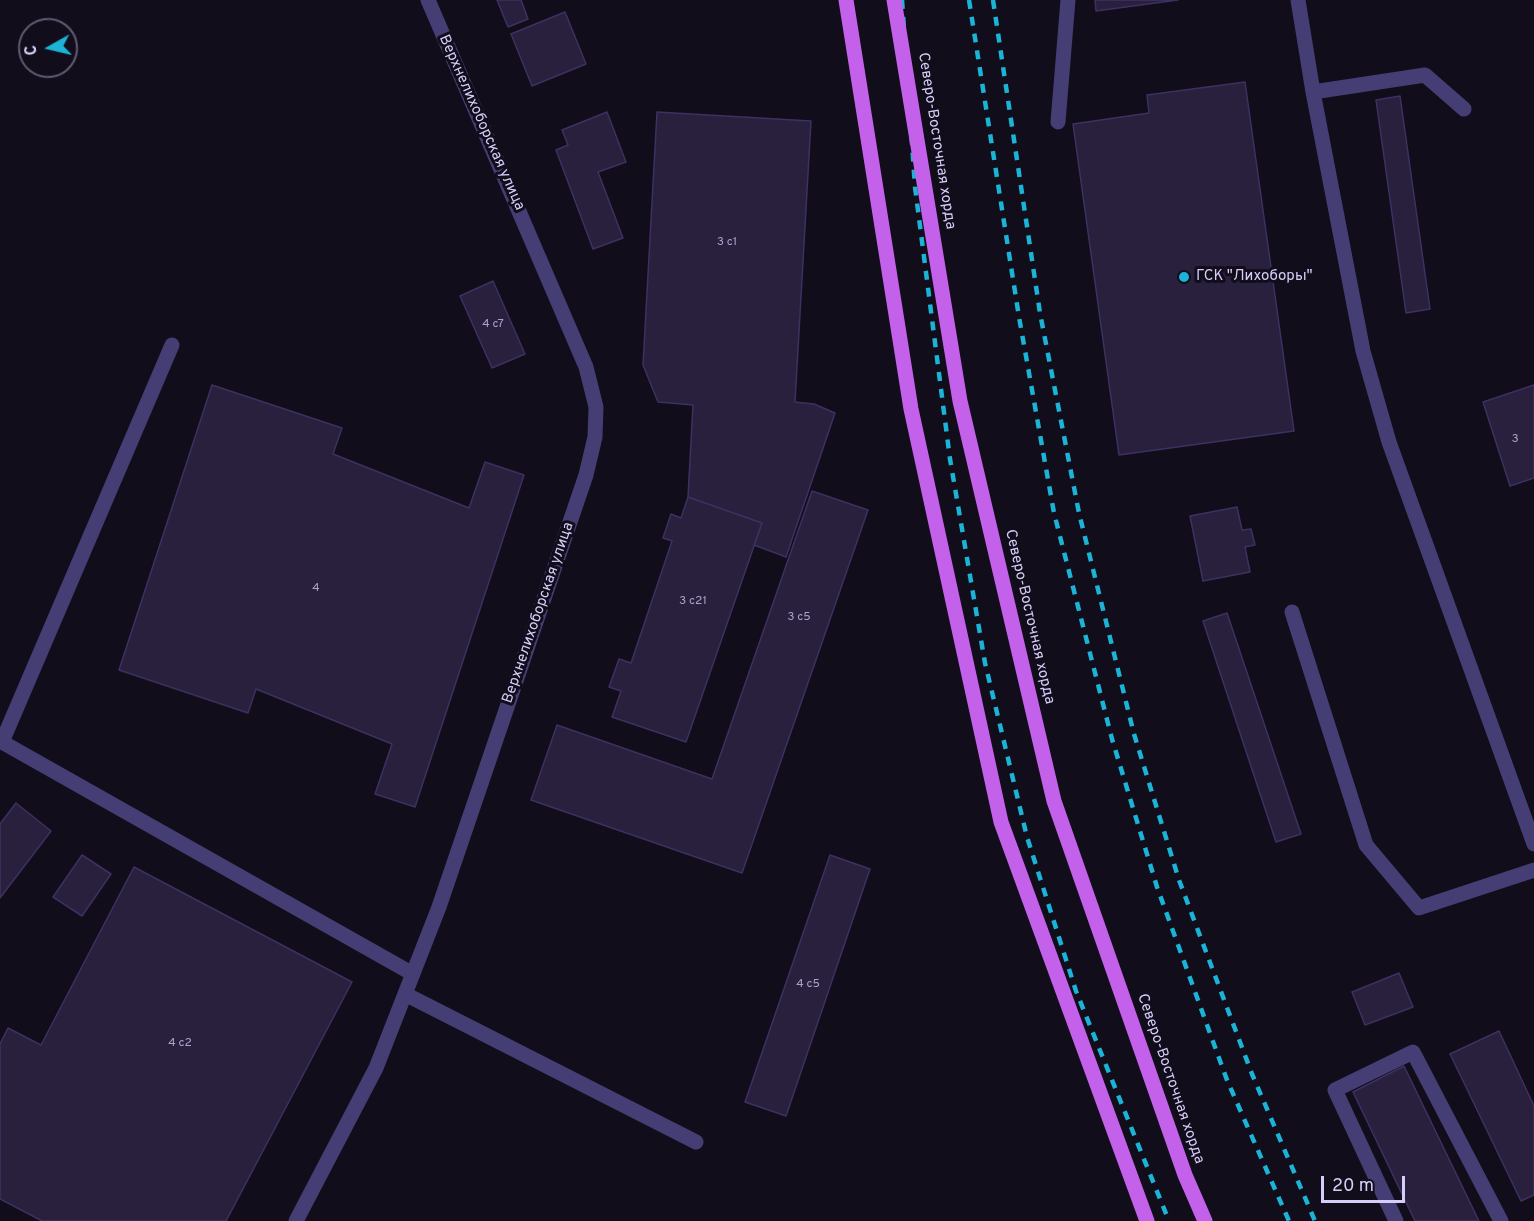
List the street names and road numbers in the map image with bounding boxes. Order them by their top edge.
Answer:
street label: Верхнелихоборская улица [434,32,528,214]
street label: Северо-Восточная хорда [913,51,959,231]
street label: Верхнелихоборская улица [500,520,578,706]
street label: Северо-Восточная хорда [1000,528,1058,706]
street label: Северо-Восточная хорда [1132,992,1208,1166]

